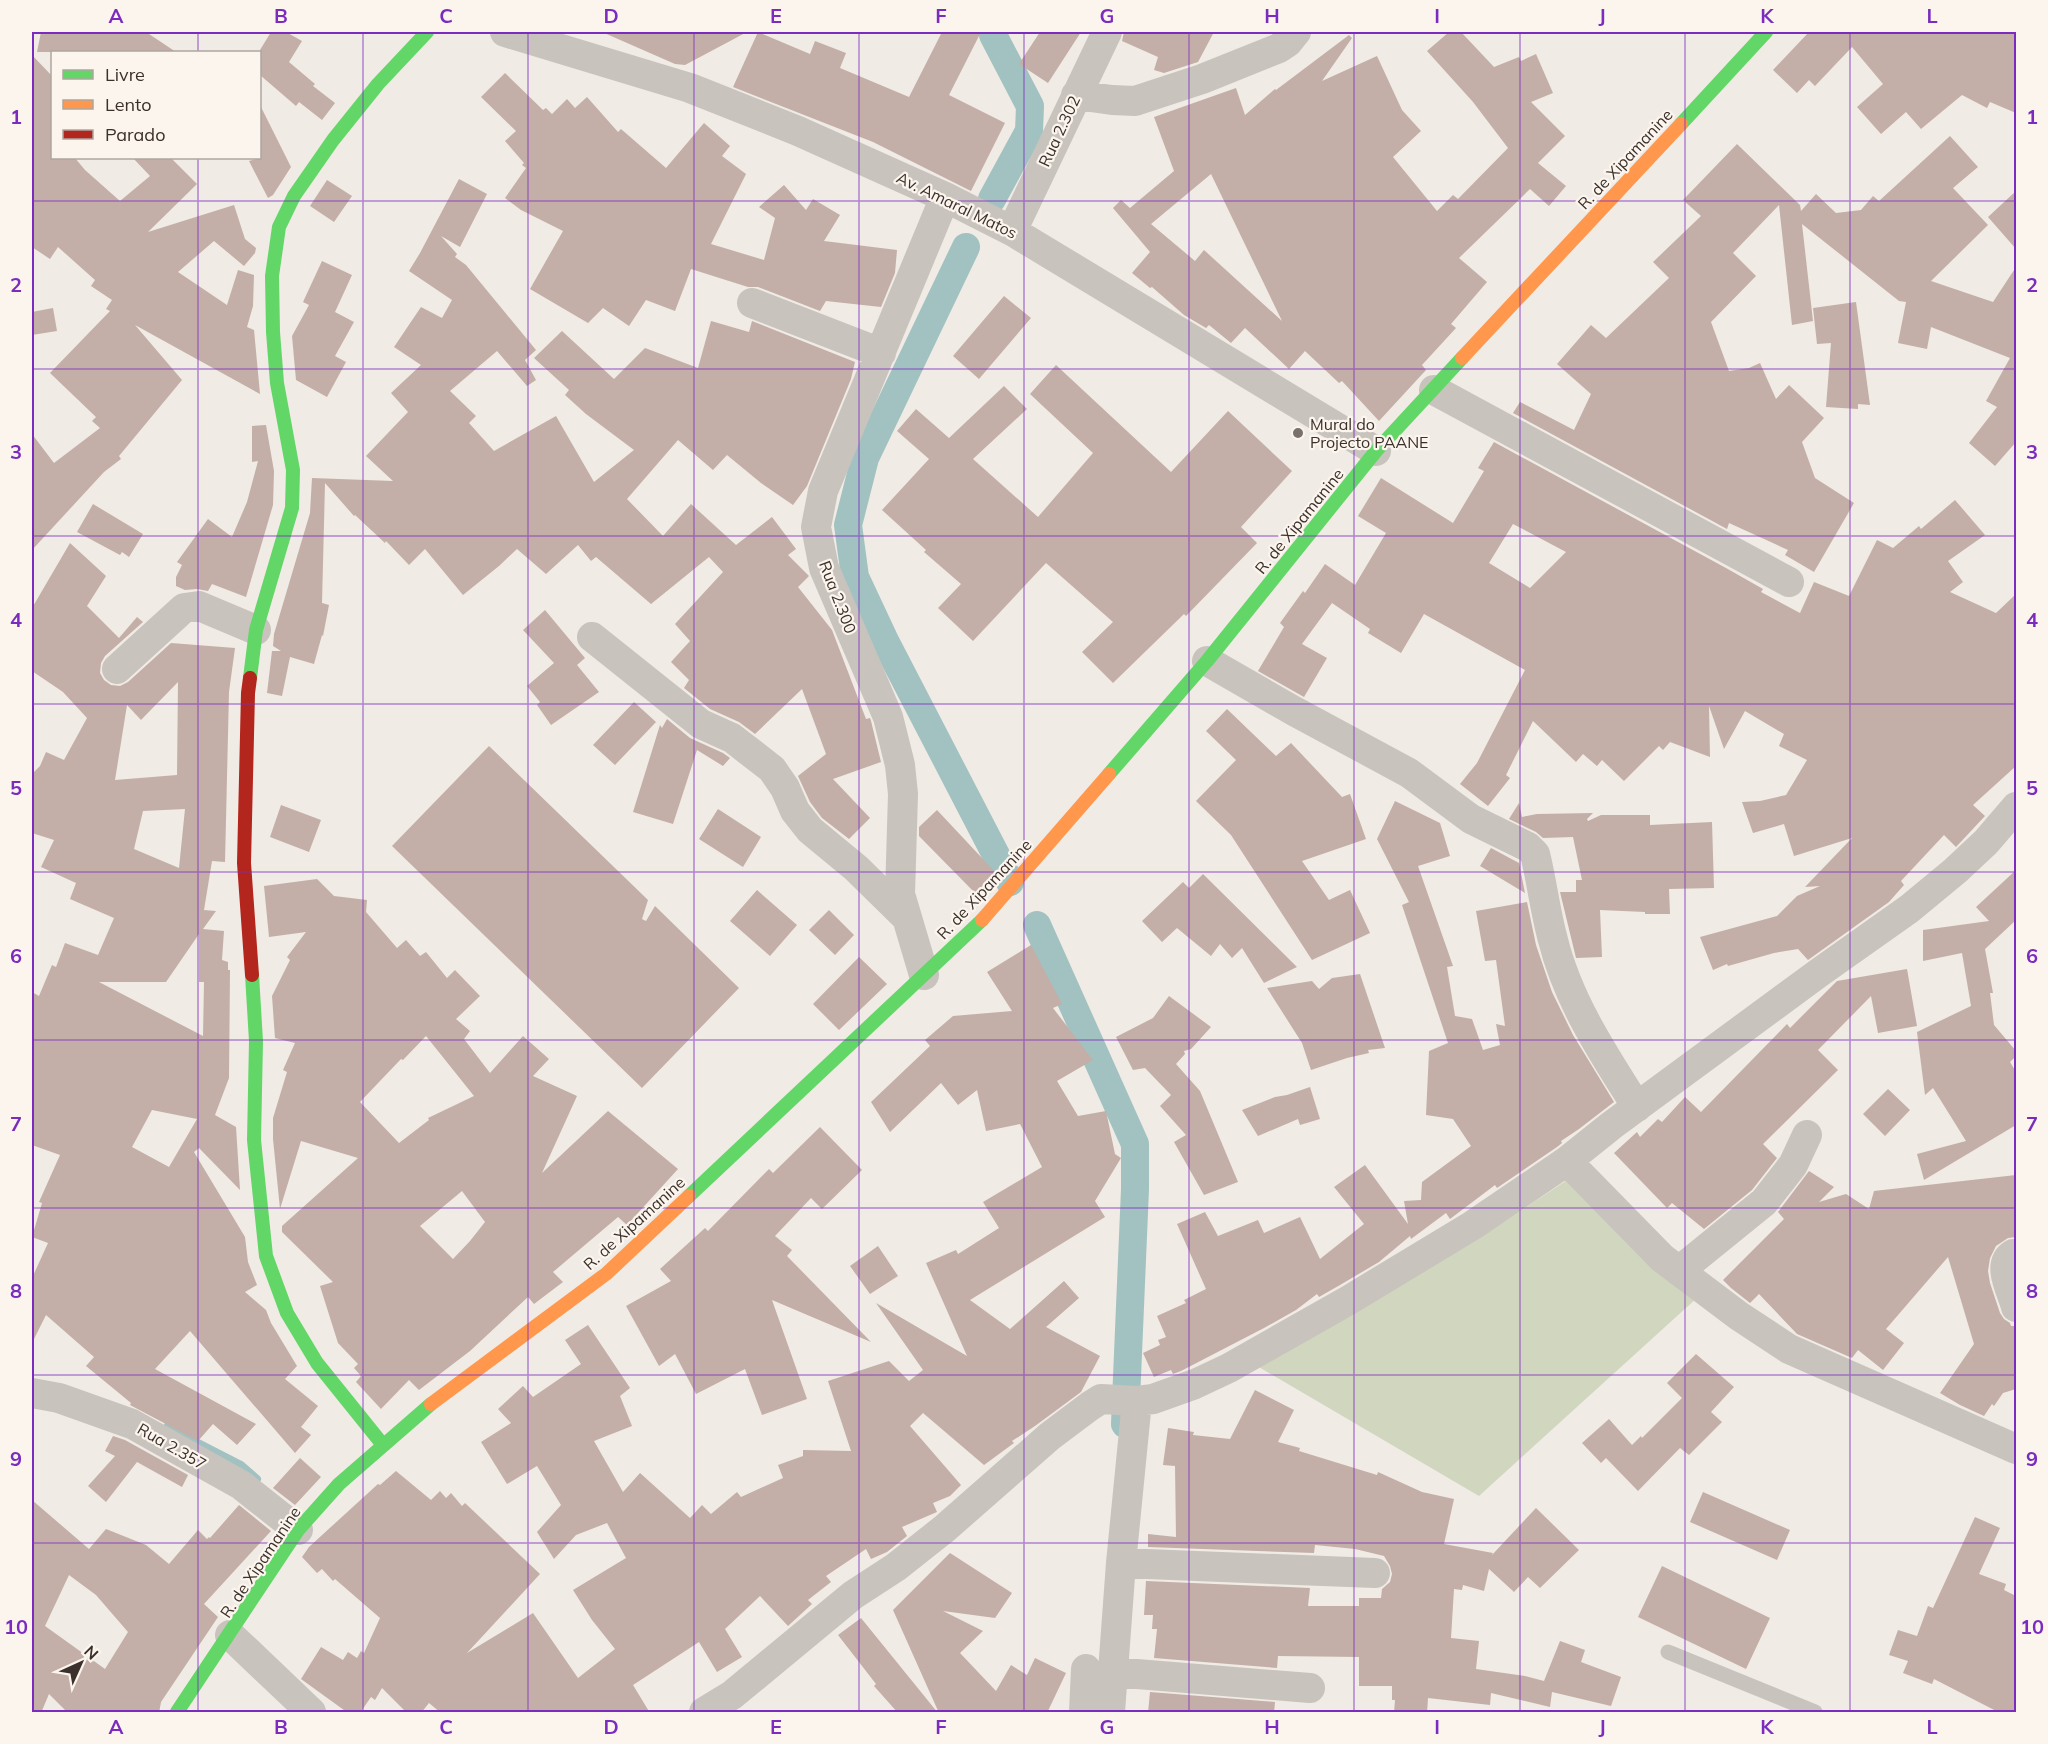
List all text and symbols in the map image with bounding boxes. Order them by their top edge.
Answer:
text: A [109,3,124,28]
text: B [274,3,288,28]
text: C [439,3,453,28]
text: D [603,3,619,28]
text: E [770,3,782,28]
text: F [935,3,947,28]
text: G [1100,3,1114,28]
text: H [1264,3,1280,28]
text: I [1434,3,1440,28]
text: J [1598,3,1606,28]
text: K [1760,3,1774,28]
text: L [1926,3,1938,28]
legend [51,51,261,159]
text: Livre [105,63,145,86]
street label: Rua 2.302 [1034,92,1084,170]
text: Lento [105,93,152,116]
text: 1 [10,104,22,129]
text: 1 [2026,104,2038,129]
street label: R. de Xipamanine [1573,105,1677,213]
text: Parado [105,123,165,146]
street label: Av. Amaral Matos [894,167,1021,243]
text: 2 [10,272,22,297]
text: 2 [2026,272,2038,297]
place label: Mural do Projecto PAANE [1310,414,1429,452]
marker: Mural do Projecto PAANE [1291,426,1305,440]
text: 3 [10,439,22,464]
text: 3 [2026,439,2038,464]
street label: R. de Xipamanine [1250,464,1348,578]
street label: Rua 2.300 [815,558,861,636]
text: 4 [10,607,22,632]
text: 4 [2026,607,2038,632]
text: 5 [10,775,22,800]
text: 5 [2026,775,2038,800]
street label: R. de Xipamanine [932,835,1036,943]
text: 6 [10,943,22,968]
text: 6 [2026,943,2038,968]
text: 7 [10,1111,22,1136]
text: 7 [2026,1111,2038,1136]
street label: R. de Xipamanine [579,1172,689,1274]
text: 8 [10,1278,22,1303]
text: 8 [2026,1278,2038,1303]
street label: Rua 2.357 [134,1418,210,1474]
text: 9 [10,1446,22,1471]
text: 9 [2026,1446,2038,1471]
street label: R. de Xipamanine [215,1503,305,1621]
text: 10 [4,1614,28,1639]
text: 10 [2020,1614,2044,1639]
north arrow [51,1633,111,1693]
text: N [80,1641,103,1664]
text: A [109,1714,124,1739]
text: B [274,1714,288,1739]
text: C [439,1714,453,1739]
text: D [603,1714,619,1739]
text: E [770,1714,782,1739]
text: F [935,1714,947,1739]
text: G [1100,1714,1114,1739]
text: H [1264,1714,1280,1739]
text: I [1434,1714,1440,1739]
text: J [1598,1714,1606,1739]
text: K [1760,1714,1774,1739]
text: L [1926,1714,1938,1739]

